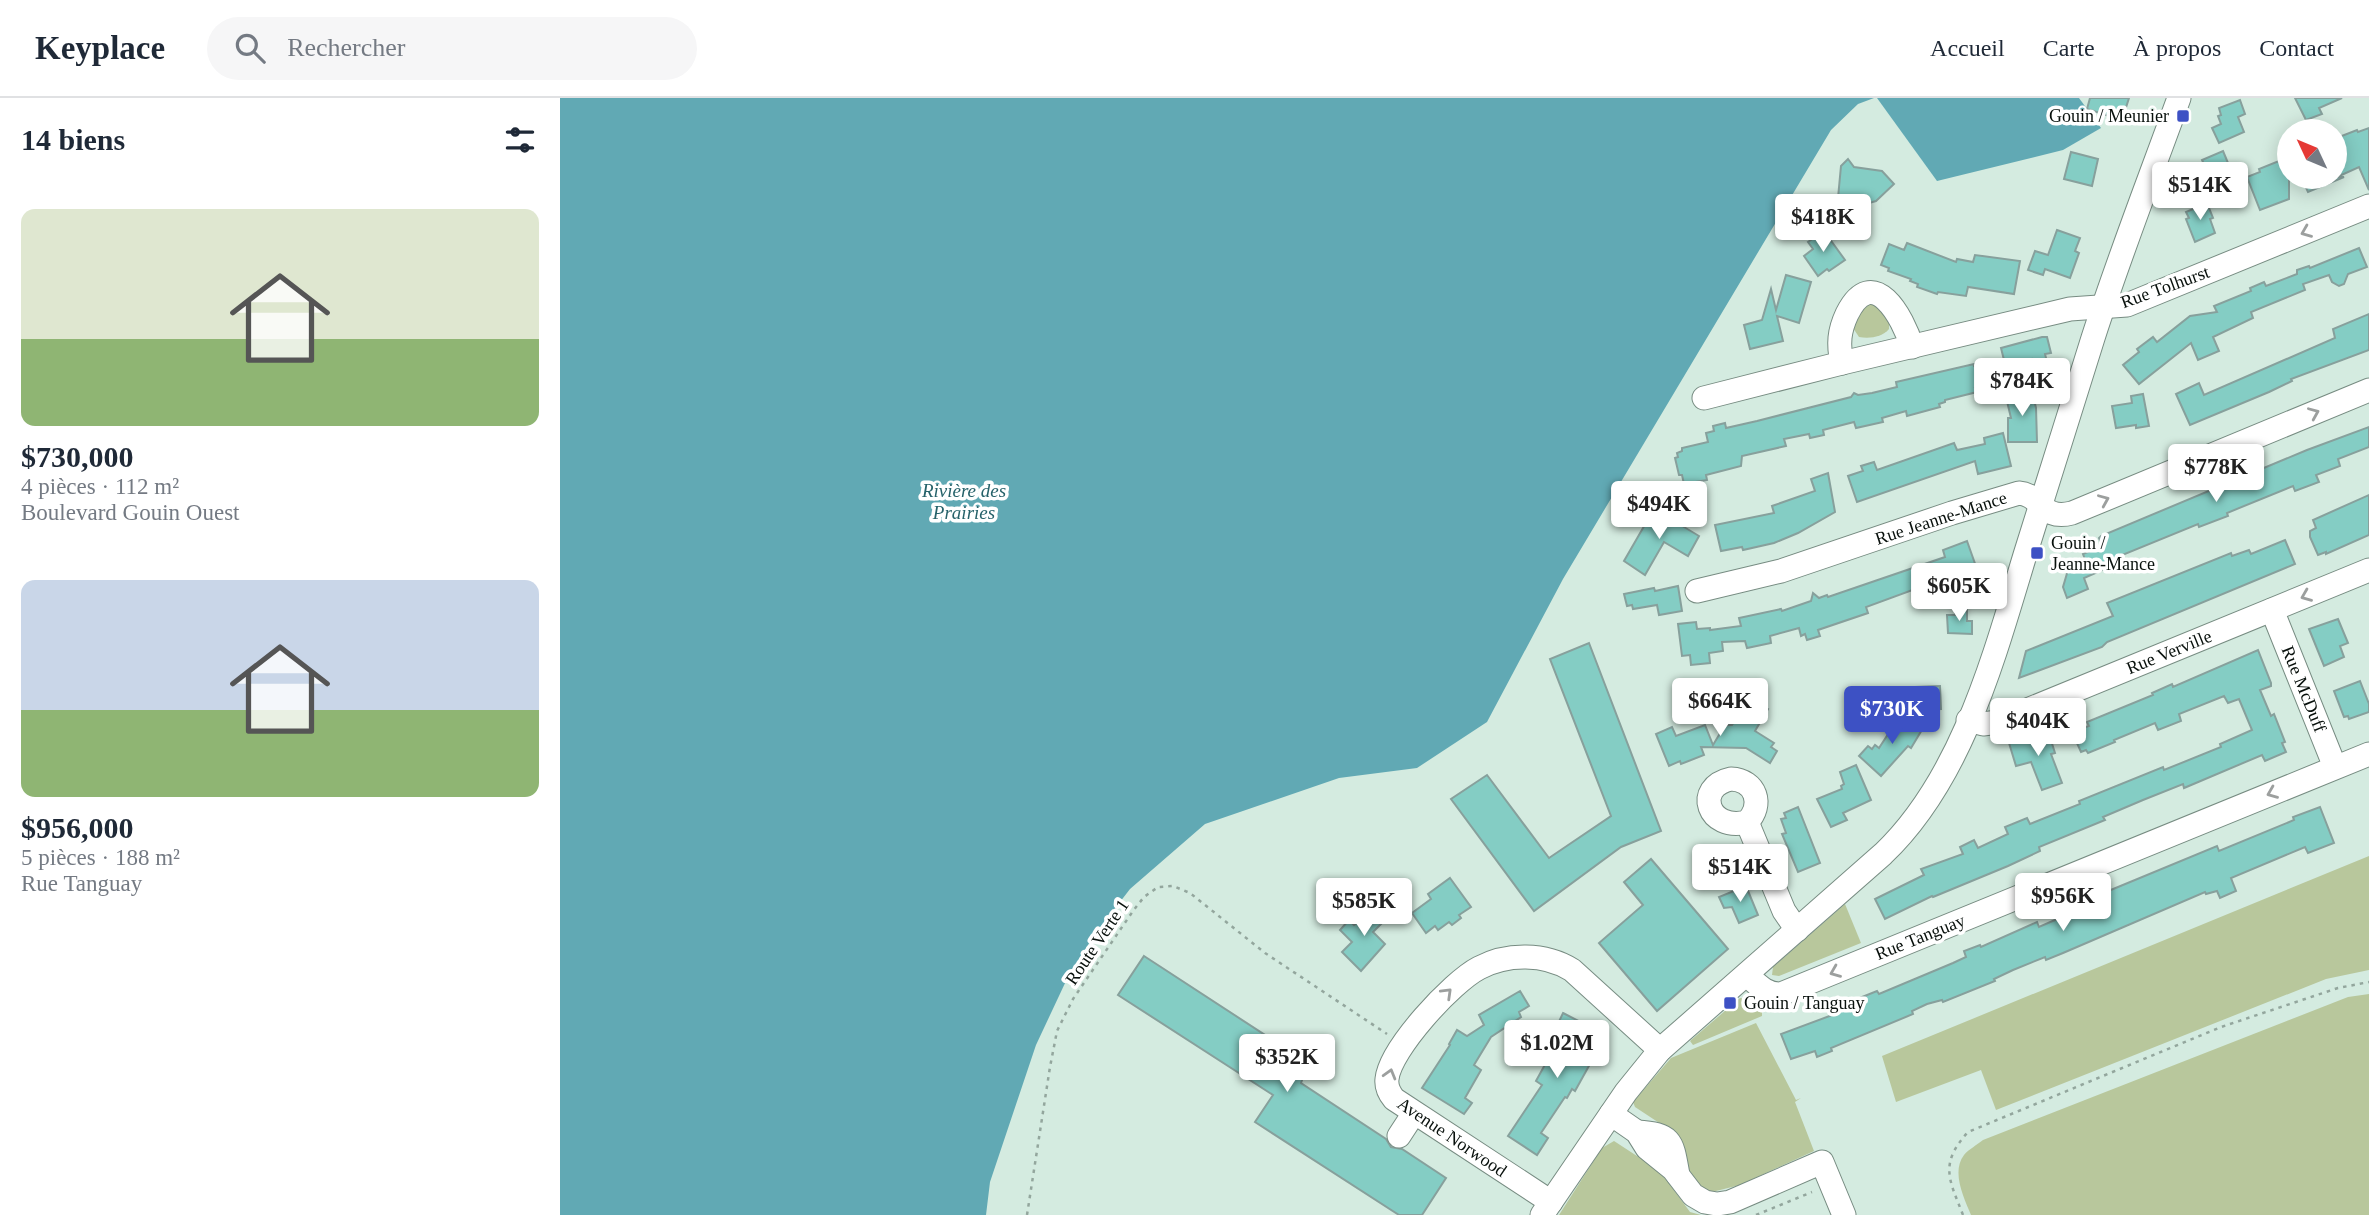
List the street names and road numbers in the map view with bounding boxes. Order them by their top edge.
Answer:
street label: Rue Tolhurst [2118,262,2212,312]
street label: Rue Jeanne-Mance [1873,487,2009,549]
street label: Rue Verville [2123,626,2215,678]
street label: Rue McDuff [2278,643,2330,735]
street label: Route Verte 1 [1061,896,1133,988]
street label: Rue Tanguay [1872,910,1968,964]
street label: Avenue Norwood [1394,1093,1510,1181]

